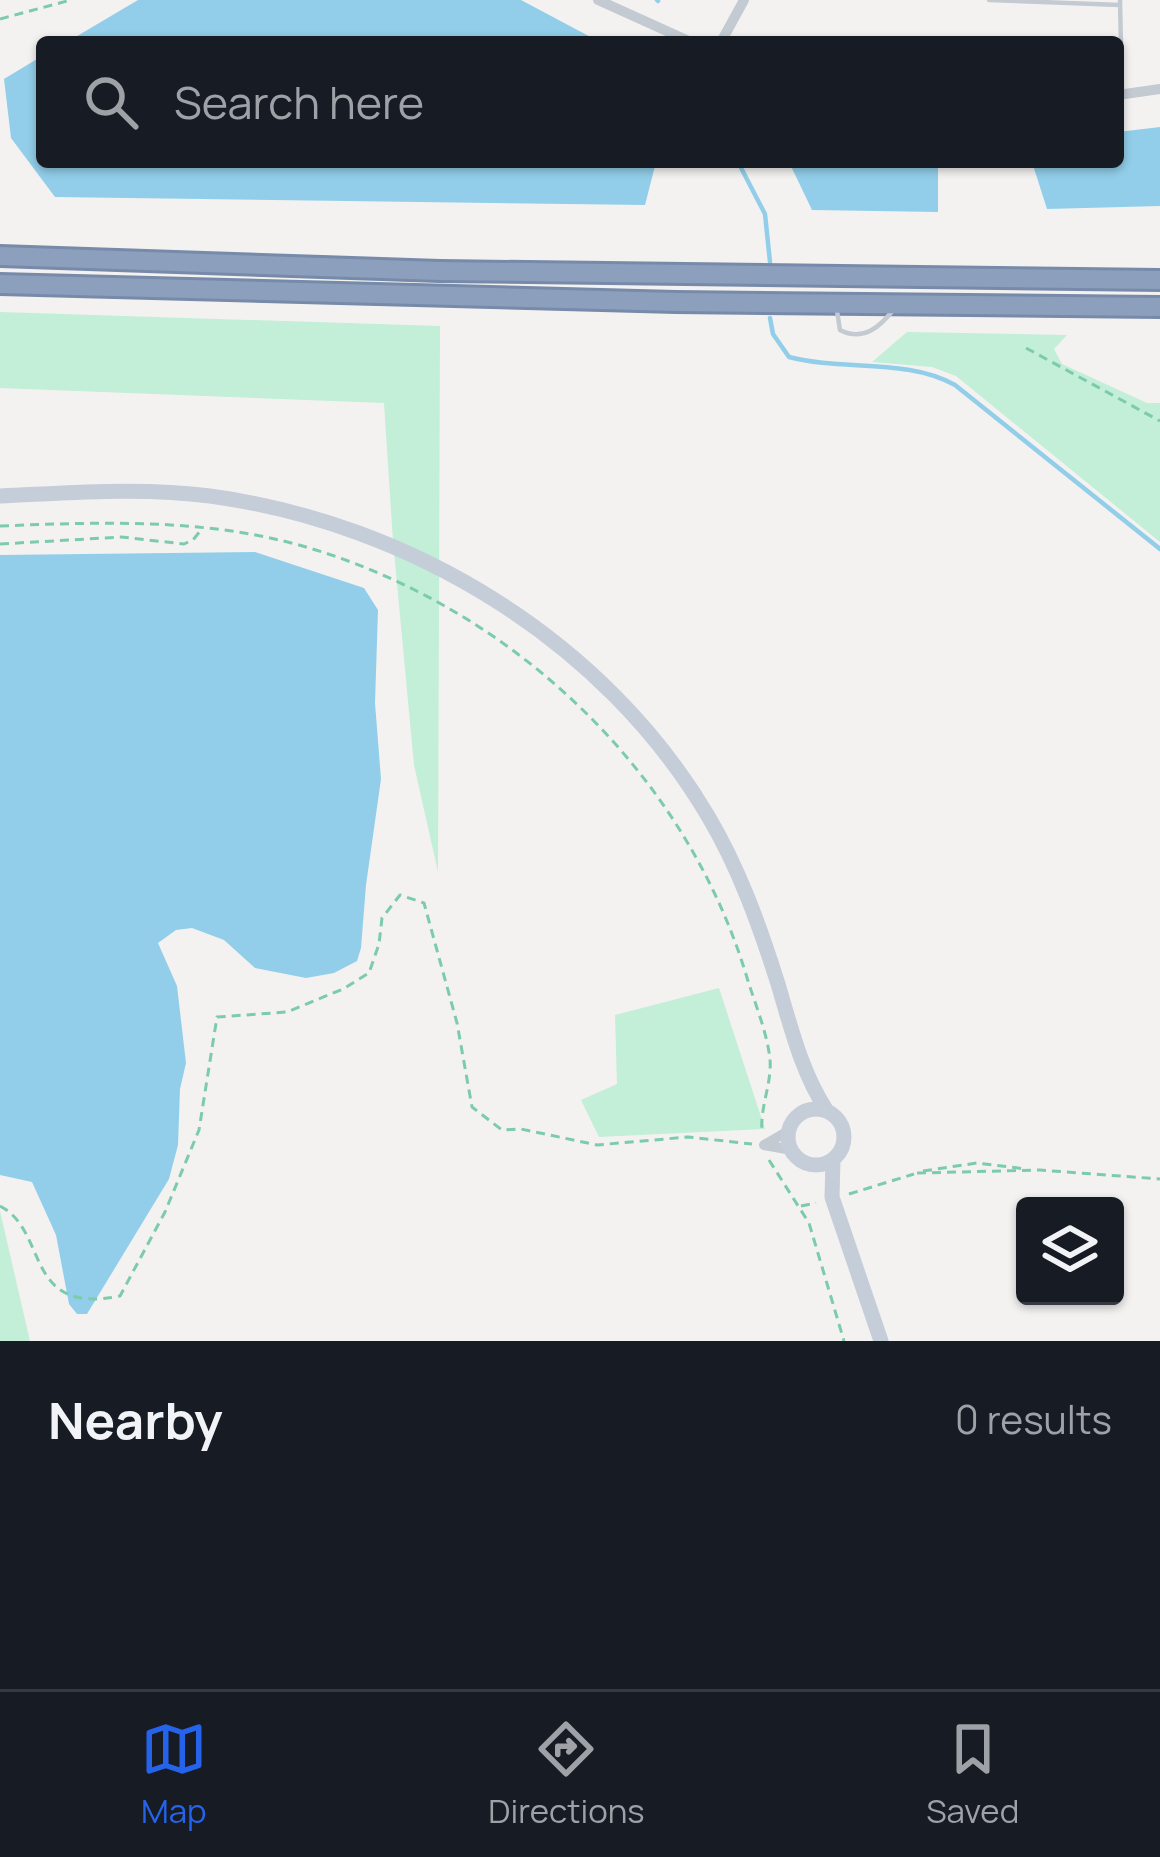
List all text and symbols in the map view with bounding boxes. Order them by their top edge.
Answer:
search box [36,36,1124,168]
icon: search [78,69,144,135]
text: Search here [174,71,424,133]
map controls [1016,1197,1124,1305]
button: layers [1016,1197,1124,1305]
text: Nearby [48,1385,223,1454]
text: 0 results [955,1392,1112,1446]
tab: Map [141,1716,207,1833]
tab: Directions [488,1716,645,1833]
tab: Saved [926,1716,1019,1833]

